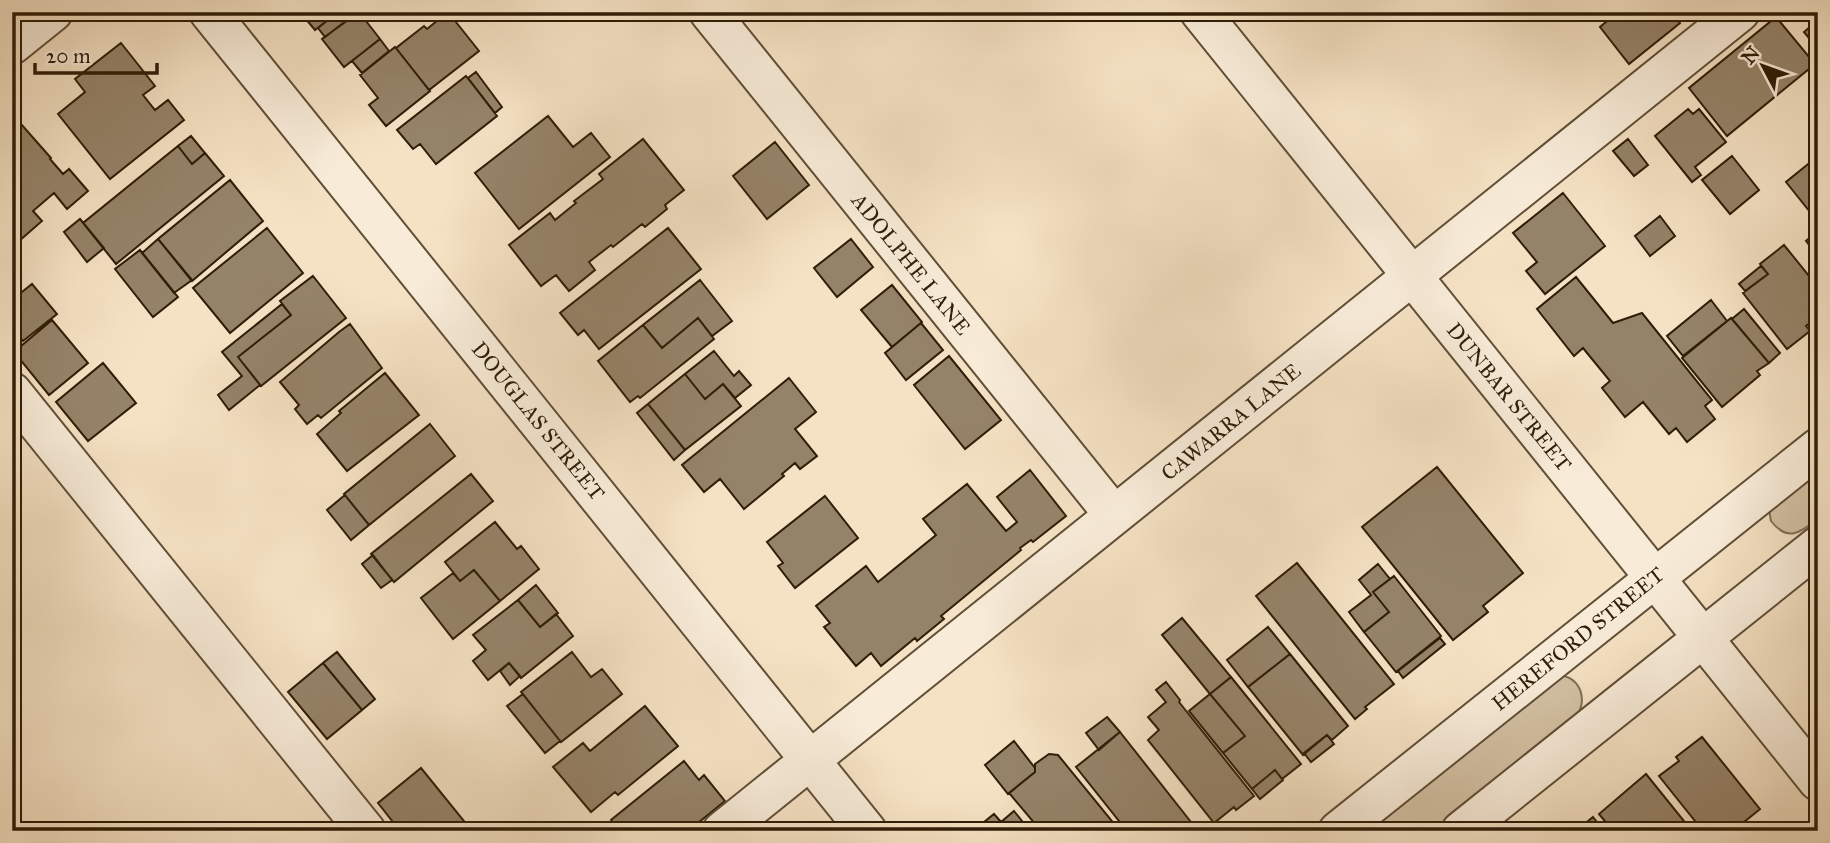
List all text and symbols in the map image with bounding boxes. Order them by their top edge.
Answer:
scale bar [35,32,158,76]
north arrow [1728,32,1798,102]
text: N [1737,42,1765,69]
text: 20 m [46,43,91,69]
street label: ADOLPHE LANE [845,187,976,340]
street label: DUNBAR STREET [1441,317,1577,477]
street label: DOUGLAS STREET [466,336,610,506]
street label: CAWARRA LANE [1156,358,1306,486]
street label: HEREFORD STREET [1487,562,1669,716]

